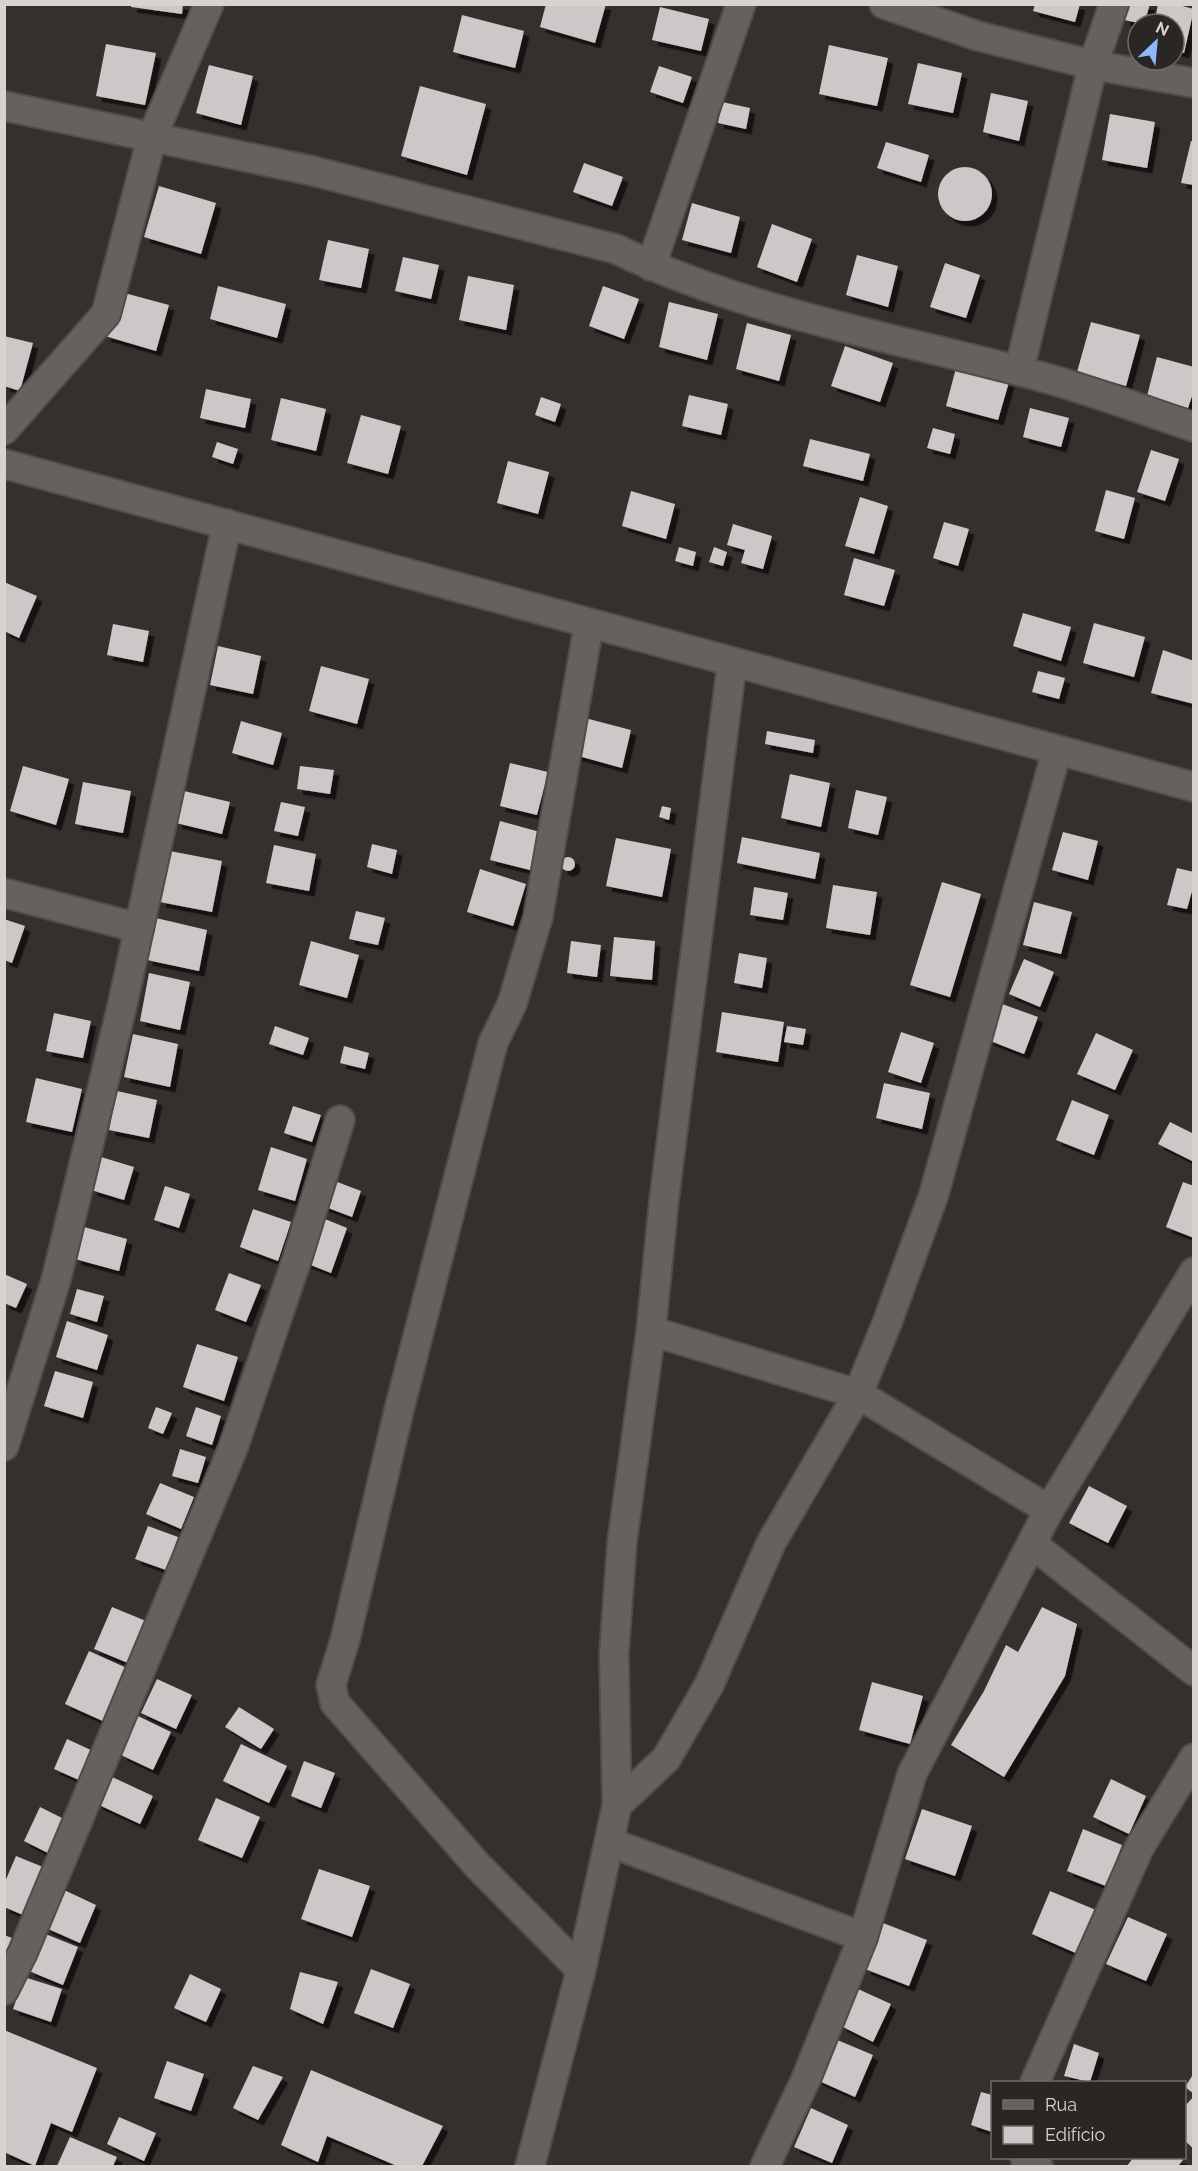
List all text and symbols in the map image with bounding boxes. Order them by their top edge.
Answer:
north arrow [1126,12,1186,72]
text: N [1153,18,1172,40]
legend [991,2081,1186,2159]
text: Rua [1045,2094,1077,2115]
text: Edifício [1045,2124,1105,2145]

